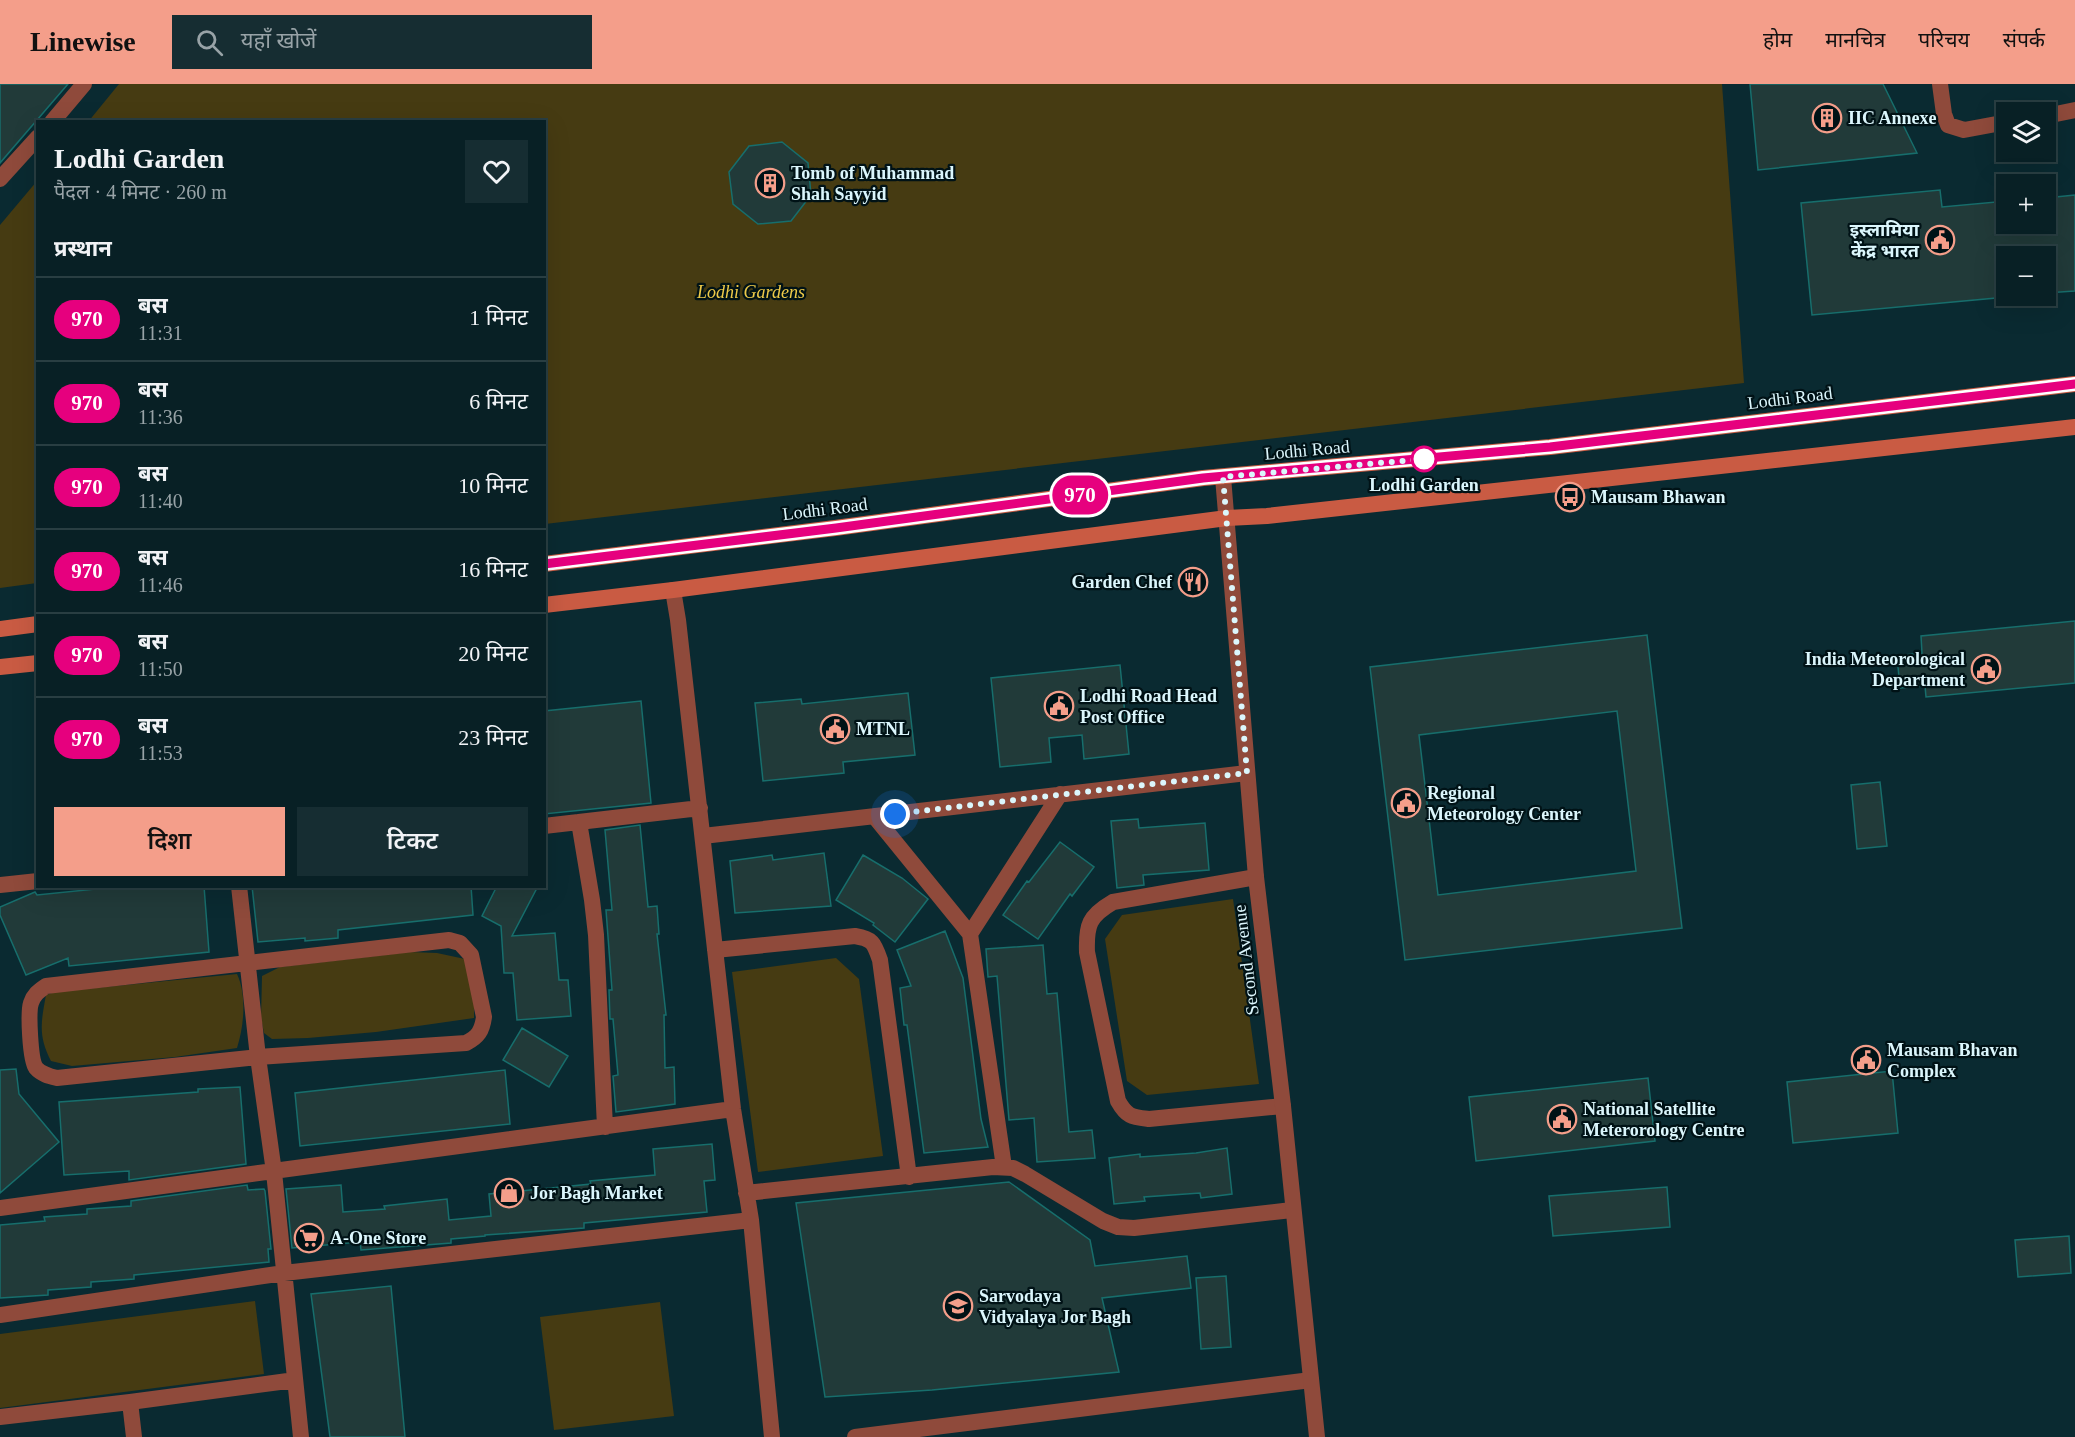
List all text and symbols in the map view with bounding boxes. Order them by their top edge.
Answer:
search box [172,15,592,69]
text: Linewise [30,26,136,57]
icon: search [193,26,226,59]
text: यहाँ खोजें [241,28,316,53]
text: होम [1763,28,1792,52]
text: मानचित्र [1825,28,1885,52]
text: परिचय [1918,28,1970,52]
text: संपर्क [2003,28,2045,52]
building icon: IIC Annexe [1811,102,1843,134]
map controls [1996,102,2056,306]
button: layers [1996,102,2056,162]
place label: IIC Annexe [1848,108,1937,128]
button: heart [465,140,528,203]
text: Lodhi Garden [54,143,224,174]
place label: Tomb of Muhammad Shah Sayyid [791,163,954,204]
building icon: Tomb of Muhammad Shah Sayyid [754,167,786,199]
button: + [1996,174,2056,234]
text: पैदल · 4 मिनट · 260 m [54,181,227,203]
place label: इस्लामिया केंद्र भारत [1850,220,1920,261]
public building icon: इस्लामिया केंद्र भारत [1924,224,1956,256]
text: प्रस्थान [54,236,112,261]
button: − [1996,246,2056,306]
park label: Lodhi Gardens [696,282,805,302]
text: बस [138,293,168,318]
text: 1 मिनट [469,305,528,330]
text: 970 [71,307,103,331]
text: 11:31 [138,322,183,344]
text: बस [138,377,168,402]
street label: Lodhi Road [1746,383,1834,413]
text: 6 मिनट [469,389,528,414]
text: 970 [71,391,103,415]
text: 11:36 [138,406,183,428]
street label: Lodhi Road [1264,436,1350,464]
marker: Lodhi Garden [1411,446,1437,472]
text: बस [138,461,168,486]
text: 10 मिनट [458,473,528,498]
text: 970 [71,475,103,499]
place label: Lodhi Garden [1369,475,1479,495]
line badge: 970 [1046,476,1114,514]
bus stop icon: Mausam Bhawan [1554,481,1586,513]
text: 970 [1064,483,1096,507]
place label: Mausam Bhawan [1591,487,1726,507]
text: 11:40 [138,490,183,512]
street label: Lodhi Road [781,494,869,524]
text: बस [138,545,168,570]
text: 16 मिनट [458,557,528,582]
text: 970 [71,559,103,583]
restaurant icon: Garden Chef [1177,566,1209,598]
place label: Garden Chef [1072,572,1173,592]
text: 11:46 [138,574,183,596]
text: बस [138,629,168,654]
text: 20 मिनट [458,641,528,666]
text: 970 [71,643,103,667]
place label: India Meteorological Department [1805,649,1965,690]
public building icon: India Meteorological Department [1970,653,2002,685]
text: 11:50 [138,658,183,680]
place label: Lodhi Road Head Post Office [1080,686,1217,727]
public building icon: Lodhi Road Head Post Office [1043,690,1075,722]
text: बस [138,713,168,738]
public building icon: MTNL [819,713,851,745]
place label: MTNL [856,719,910,739]
text: 23 मिनट [458,725,528,750]
text: 970 [71,727,103,751]
text: 11:53 [138,742,183,764]
place label: Regional Meteorology Center [1427,783,1581,824]
public building icon: Regional Meteorology Center [1390,787,1422,819]
your location [880,799,910,829]
button: दिशा [54,807,285,876]
button: टिकट [297,807,528,876]
street label: Second Avenue [1229,904,1263,1016]
place label: Mausam Bhavan Complex [1887,1040,2018,1081]
public building icon: Mausam Bhavan Complex [1850,1044,1882,1076]
place label: National Satellite Meterorology Centre [1583,1099,1744,1140]
public building icon: National Satellite Meterorology Centre [1546,1103,1578,1135]
shop icon: Jor Bagh Market [493,1177,525,1209]
place label: Jor Bagh Market [530,1183,663,1203]
supermarket icon: A-One Store [293,1222,325,1254]
place label: A-One Store [330,1228,426,1248]
place label: Sarvodaya Vidyalaya Jor Bagh [979,1286,1131,1327]
school or university icon: Sarvodaya Vidyalaya Jor Bagh [942,1290,974,1322]

